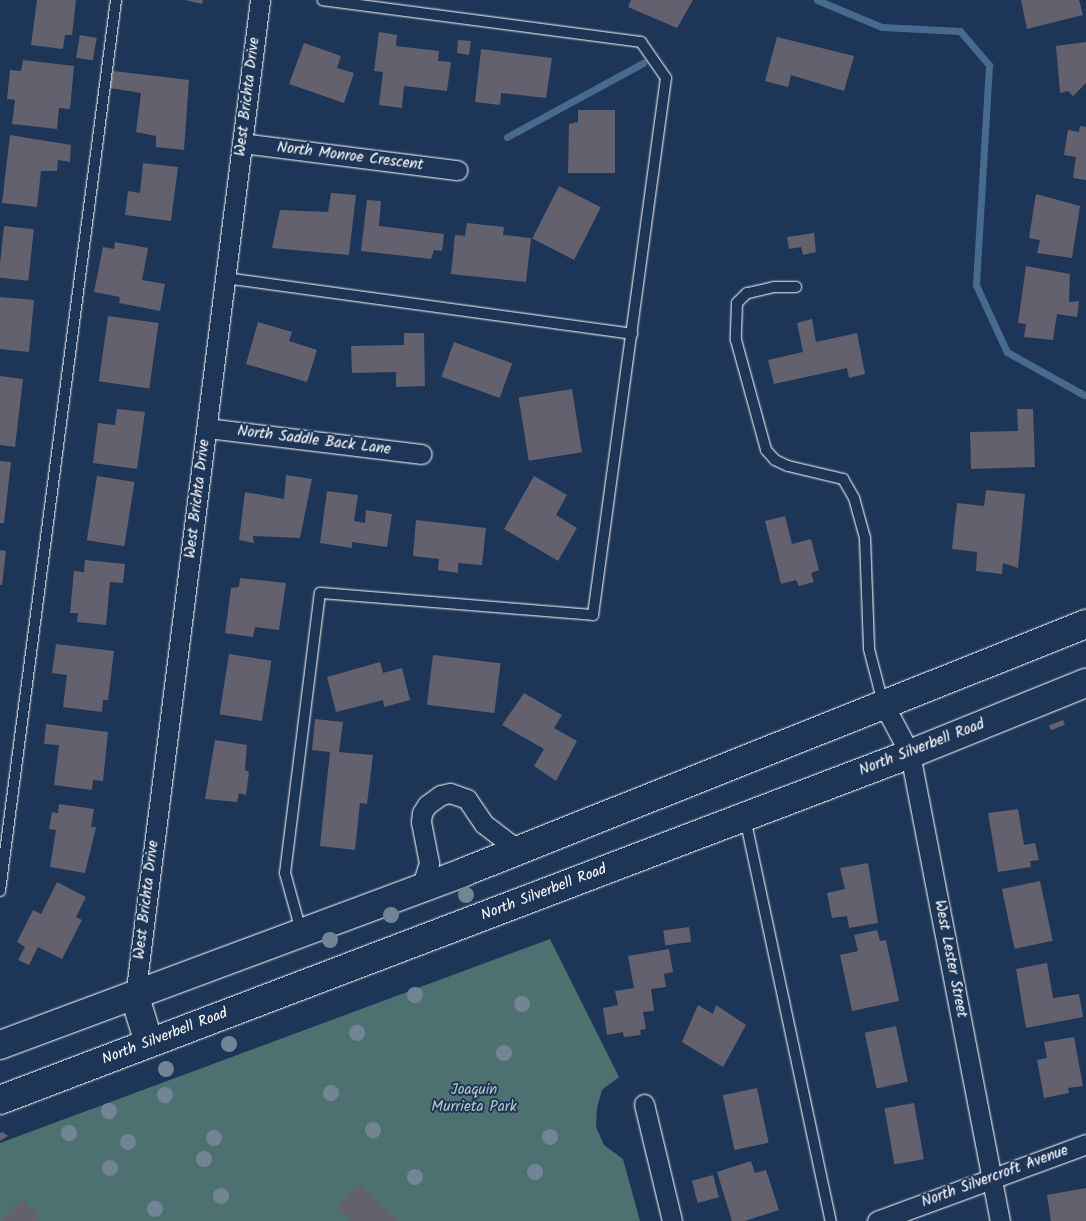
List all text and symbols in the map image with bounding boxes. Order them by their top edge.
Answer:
street label: West Brichta Drive [232,37,264,157]
street label: North Monroe Crescent [276,139,424,175]
street label: North Saddle Back Lane [236,423,392,459]
street label: West Brichta Drive [182,439,214,559]
street label: North Silverbell Road [857,716,987,780]
street label: West Brichta Drive [131,840,163,960]
street label: North Silverbell Road [479,861,609,925]
street label: West Lester Street [930,899,970,1019]
street label: North Silverbell Road [100,1005,230,1069]
park label: Joaquin Murrieta Park [431,1081,517,1116]
street label: North Silvercroft Avenue [919,1142,1071,1212]

